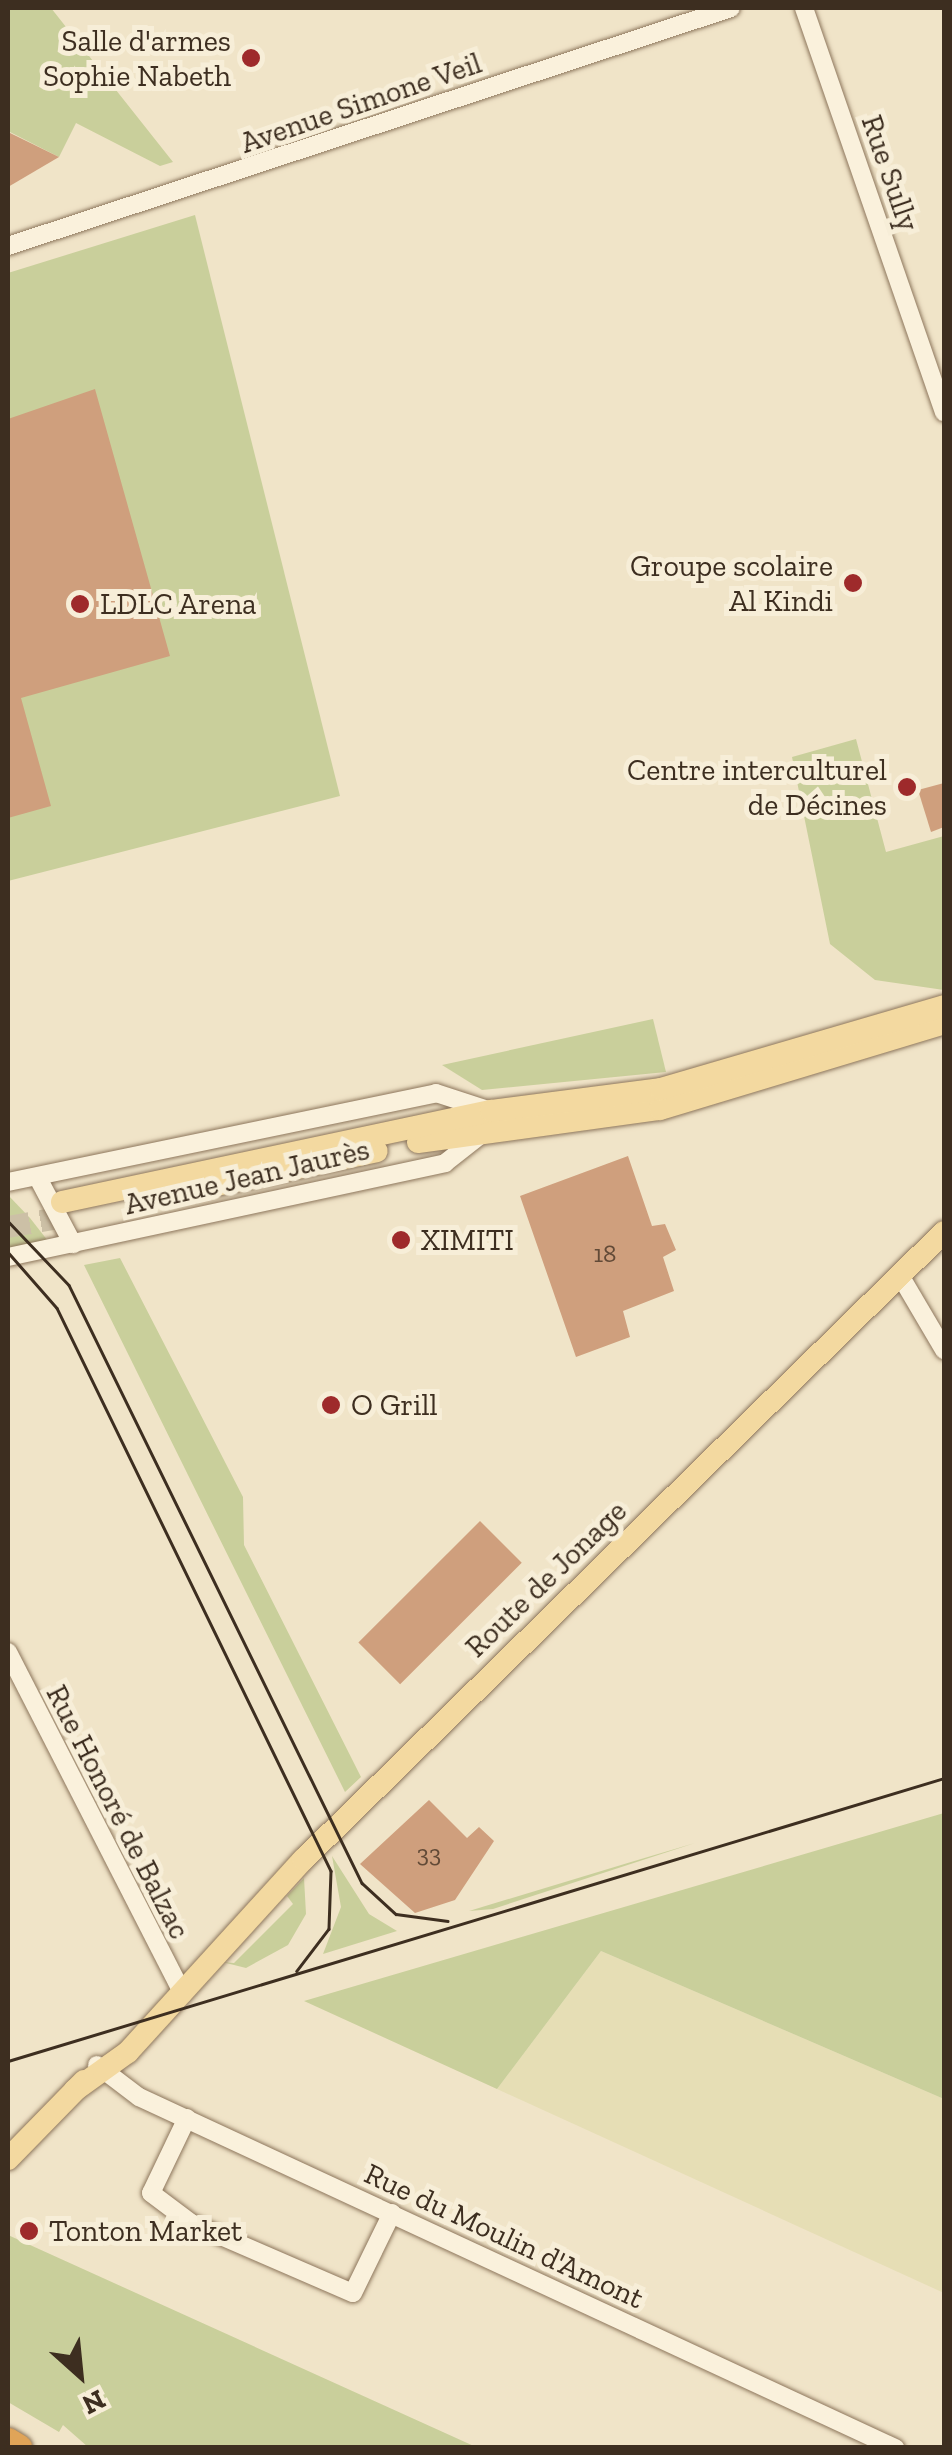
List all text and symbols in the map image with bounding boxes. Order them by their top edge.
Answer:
place label: Salle d'armes Sophie Nabeth [43,23,231,94]
street label: Avenue Simone Veil [235,45,487,161]
marker: Salle d'armes Sophie Nabeth [240,47,262,69]
street label: Rue Sully [853,110,927,236]
place label: Groupe scolaire Al Kindi [630,548,833,618]
marker: Groupe scolaire Al Kindi [842,572,864,594]
place label: LDLC Arena [100,586,257,622]
marker: LDLC Arena [69,593,91,615]
place label: Centre interculturel de Décines [627,752,887,822]
marker: Centre interculturel de Décines [896,776,918,798]
street label: Avenue Jean Jaurès [120,1131,374,1223]
place label: XIMITI [421,1222,514,1258]
marker: XIMITI [390,1229,412,1251]
house number: 18 [593,1238,617,1268]
place label: O Grill [351,1387,437,1423]
marker: O Grill [320,1394,342,1416]
street label: Route de Jonage [458,1493,634,1665]
street label: Rue Honoré de Balzac [38,1679,198,1945]
house number: 33 [417,1838,441,1868]
street label: Rue du Moulin d'Amont [359,2155,649,2317]
place label: Tonton Market [49,2213,242,2249]
marker: Tonton Market [18,2220,40,2242]
north arrow [30,2325,130,2425]
text: N [77,2383,111,2422]

